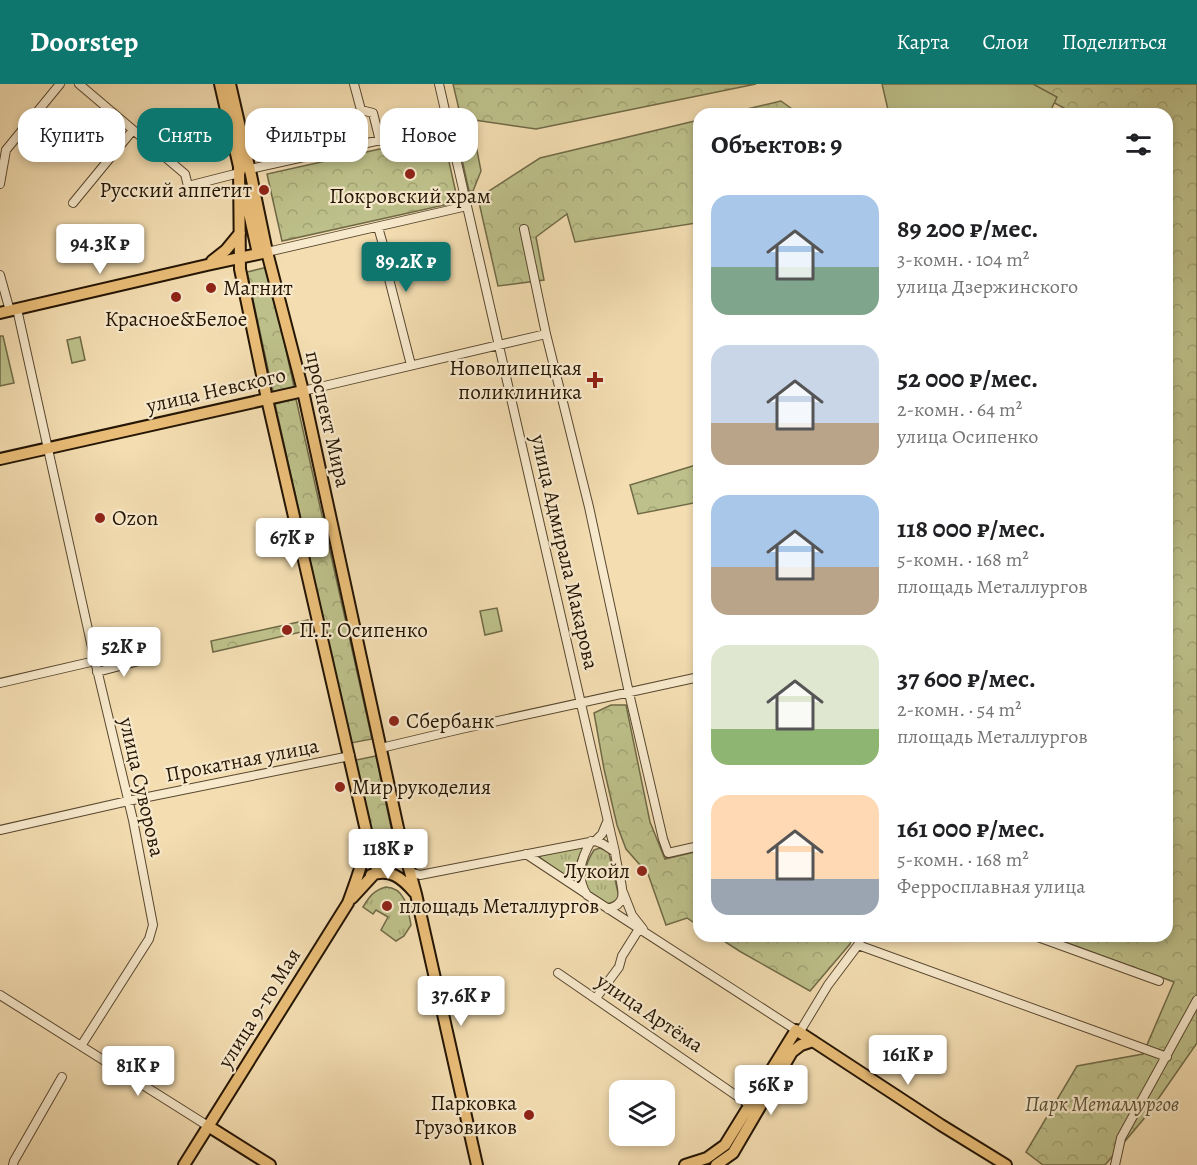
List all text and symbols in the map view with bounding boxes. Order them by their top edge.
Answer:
text: Doorstep [30,23,138,61]
text: Карта [896,28,949,56]
text: Слои [982,28,1029,56]
text: Поделиться [1062,28,1167,56]
chip: Купить [18,108,125,162]
chip: Снять [137,108,233,162]
chip: Фильтры [245,108,368,162]
chip: Новое [380,108,478,162]
text: Объектов: 9 [711,127,842,162]
icon: filters [1122,128,1155,161]
marker: Покровский храм [403,167,417,181]
place label: Русский аппетит [99,176,252,204]
place label: Покровский храм [329,182,491,210]
marker: Русский аппетит [257,183,271,197]
text: 89 200 ₽/мес. [897,211,1038,246]
icon: home [759,219,831,291]
pin: 94.3K ₽ [45,224,155,275]
text: 94.3K ₽ [70,230,130,257]
pin: 89.2K ₽ [351,242,461,293]
text: 3-комн. · 104 m² [897,246,1029,273]
text: 89.2K ₽ [376,248,436,275]
text: улица Дзержинского [897,273,1078,300]
place label: Магнит [223,274,293,302]
marker: Магнит [204,281,218,295]
marker: Красное&Белое [169,290,183,304]
place label: Красное&Белое [105,305,247,333]
street label: проспект Мира [299,348,357,490]
place label: Новолипецкая поликлиника [449,354,582,406]
street label: улица Невского [143,360,288,420]
text: 52 000 ₽/мес. [897,361,1038,396]
icon: home [759,369,831,441]
marker: Новолипецкая поликлиника [586,371,604,389]
text: 2-комн. · 64 m² [897,396,1022,423]
text: улица Осипенко [897,423,1038,450]
street label: улица Адмирала Макарова [524,431,606,673]
place label: Ozon [112,504,158,532]
marker: Ozon [93,511,107,525]
text: 118 000 ₽/мес. [897,511,1046,546]
pin: 67K ₽ [250,518,334,569]
icon: home [759,519,831,591]
text: 67K ₽ [270,524,314,551]
text: 5-комн. · 168 m² [897,546,1029,573]
text: площадь Металлургов [897,573,1088,600]
place label: П.Г. Осипенко [299,616,428,644]
marker: П.Г. Осипенко [280,623,294,637]
pin: 52K ₽ [82,627,166,678]
text: 52K ₽ [102,633,146,660]
text: 37 600 ₽/мес. [897,661,1036,696]
icon: home [759,669,831,741]
text: 2-комн. · 54 m² [897,696,1022,723]
place label: Сбербанк [406,707,494,735]
street label: улица Суворова [112,714,172,860]
marker: Сбербанк [387,714,401,728]
text: площадь Металлургов [897,723,1088,750]
street label: Прокатная улица [163,731,321,789]
place label: Мир рукоделия [352,773,491,801]
marker: Мир рукоделия [333,780,347,794]
text: 161 000 ₽/мес. [897,811,1045,846]
icon: home [759,819,831,891]
pin: 118K ₽ [339,829,437,880]
text: 118K ₽ [363,835,413,862]
text: 5-комн. · 168 m² [897,846,1029,873]
place label: Лукойл [564,857,630,885]
marker: Лукойл [635,864,649,878]
text: Ферросплавная улица [897,873,1086,900]
place label: площадь Металлургов [399,892,599,920]
marker: площадь Металлургов [380,899,394,913]
street label: улица 9-го Мая [210,943,307,1074]
street label: улица Артёма [590,966,709,1059]
pin: 37.6K ₽ [406,976,516,1027]
text: 37.6K ₽ [432,982,490,1009]
pin: 161K ₽ [859,1035,957,1086]
text: 161K ₽ [883,1041,933,1068]
pin: 81K ₽ [96,1046,180,1097]
text: 81K ₽ [116,1052,160,1079]
pin: 56K ₽ [729,1065,813,1116]
text: 56K ₽ [749,1071,793,1098]
map controls [609,1080,675,1146]
button: layers [609,1080,675,1146]
place label: Парковка Грузовиков [414,1089,517,1141]
park label: Парк Металлургов [1025,1090,1179,1118]
marker: Парковка Грузовиков [522,1108,536,1122]

